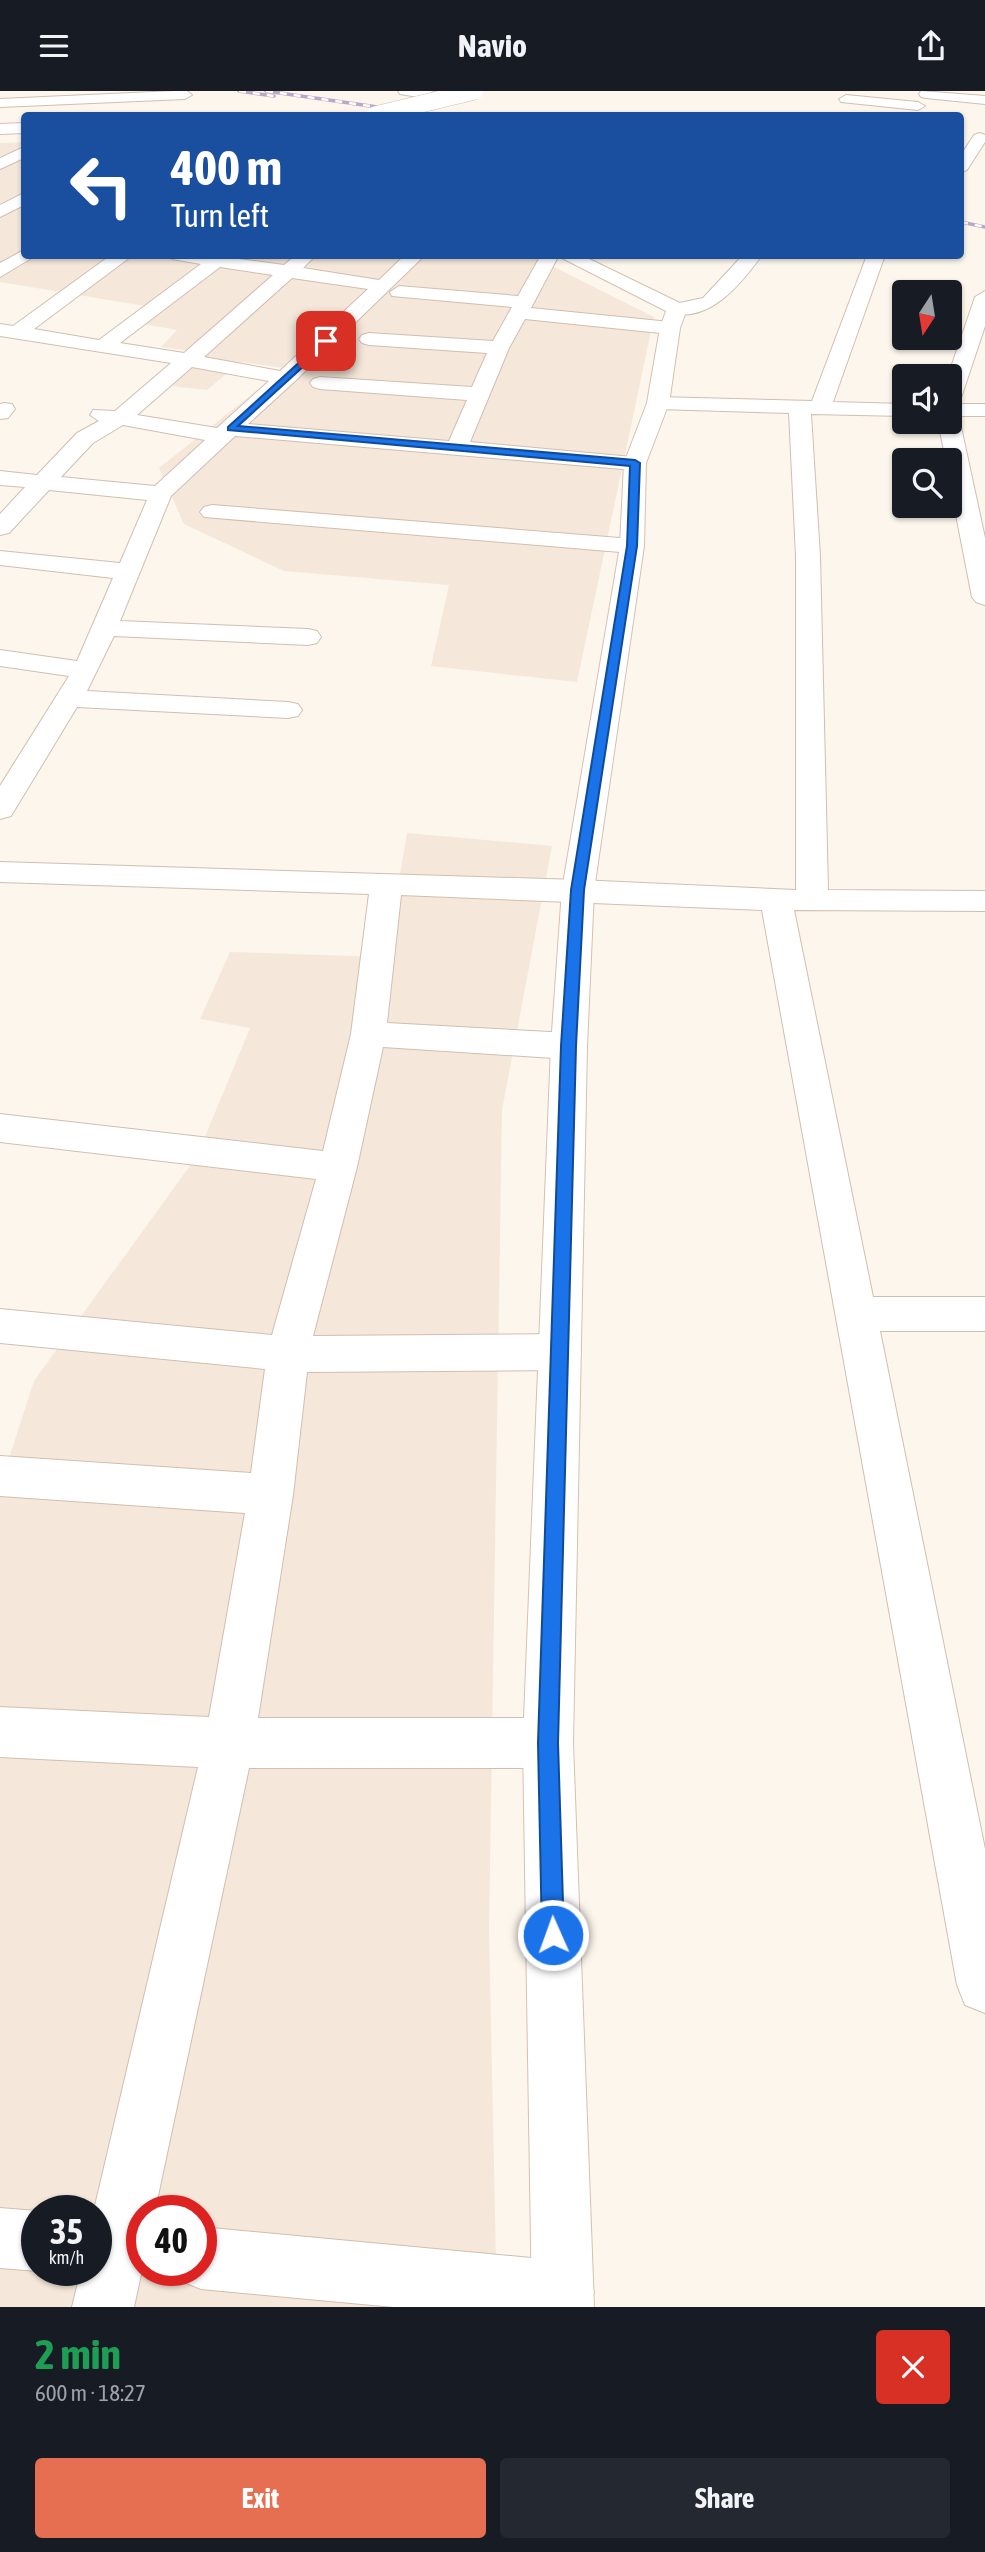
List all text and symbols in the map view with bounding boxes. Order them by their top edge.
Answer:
icon: menu [35,27,73,65]
text: Navio [458,27,527,64]
icon: share [912,27,950,65]
text: 400 m [171,139,282,195]
icon: left [56,140,147,231]
text: Turn left [171,197,269,234]
north arrow [892,280,962,350]
map controls [892,280,962,518]
pin [296,311,356,371]
icon: arrive [307,322,345,360]
button: sound [892,364,962,434]
button: search [892,448,962,518]
position arrow [516,1898,590,1972]
speed limit sign: 40 [126,2195,217,2286]
text: 35 [50,2211,83,2251]
text: km/h [49,2247,84,2268]
text: 2 min [35,2330,121,2378]
button: close [876,2330,950,2404]
text: 600 m · 18:27 [35,2380,146,2406]
button: Exit [35,2458,486,2538]
button: Share [500,2458,950,2538]

